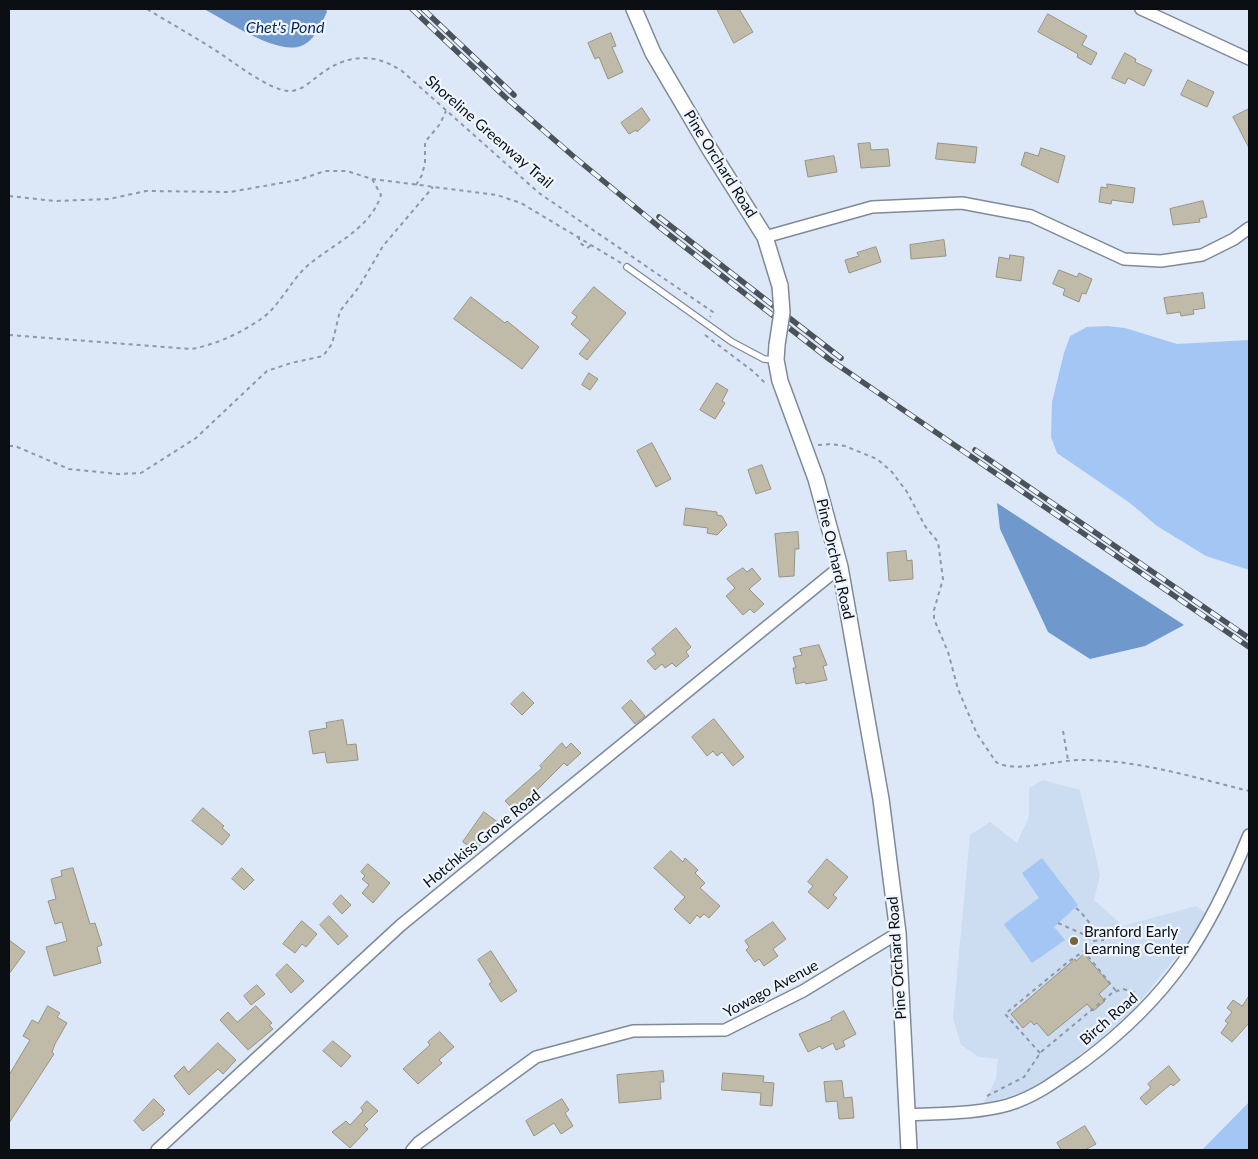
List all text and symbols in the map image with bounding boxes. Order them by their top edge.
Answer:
water label: Chet's Pond [246,18,324,38]
street label: Shoreline Greenway Trail [422,72,556,192]
street label: Pine Orchard Road [680,107,760,221]
street label: Pine Orchard Road [812,497,858,621]
street label: Hotchkiss Grove Road [420,786,544,892]
street label: Pine Orchard Road [884,896,910,1020]
place label: Branford Early Learning Center [1084,923,1189,958]
marker: Branford Early Learning Center [1068,935,1080,947]
street label: Yowago Avenue [720,956,822,1022]
street label: Birch Road [1076,989,1142,1049]

